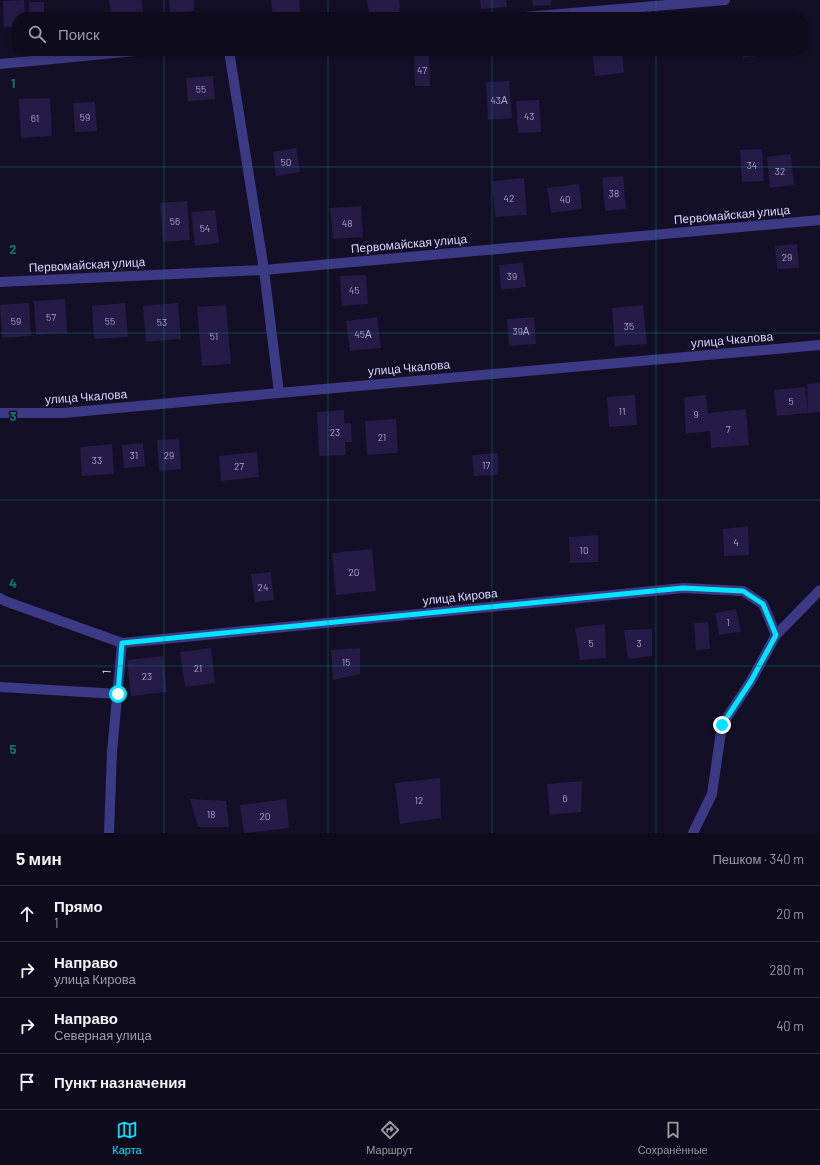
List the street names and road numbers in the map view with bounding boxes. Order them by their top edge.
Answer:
street label: Первомайская улица [673,202,791,227]
street label: Первомайская улица [350,231,468,256]
street label: Первомайская улица [28,254,146,275]
street label: улица Чкалова [690,328,774,351]
street label: улица Чкалова [367,356,451,379]
street label: улица Чкалова [44,386,128,407]
street label: улица Кирова [422,585,499,608]
street label: 1 [99,669,113,675]

